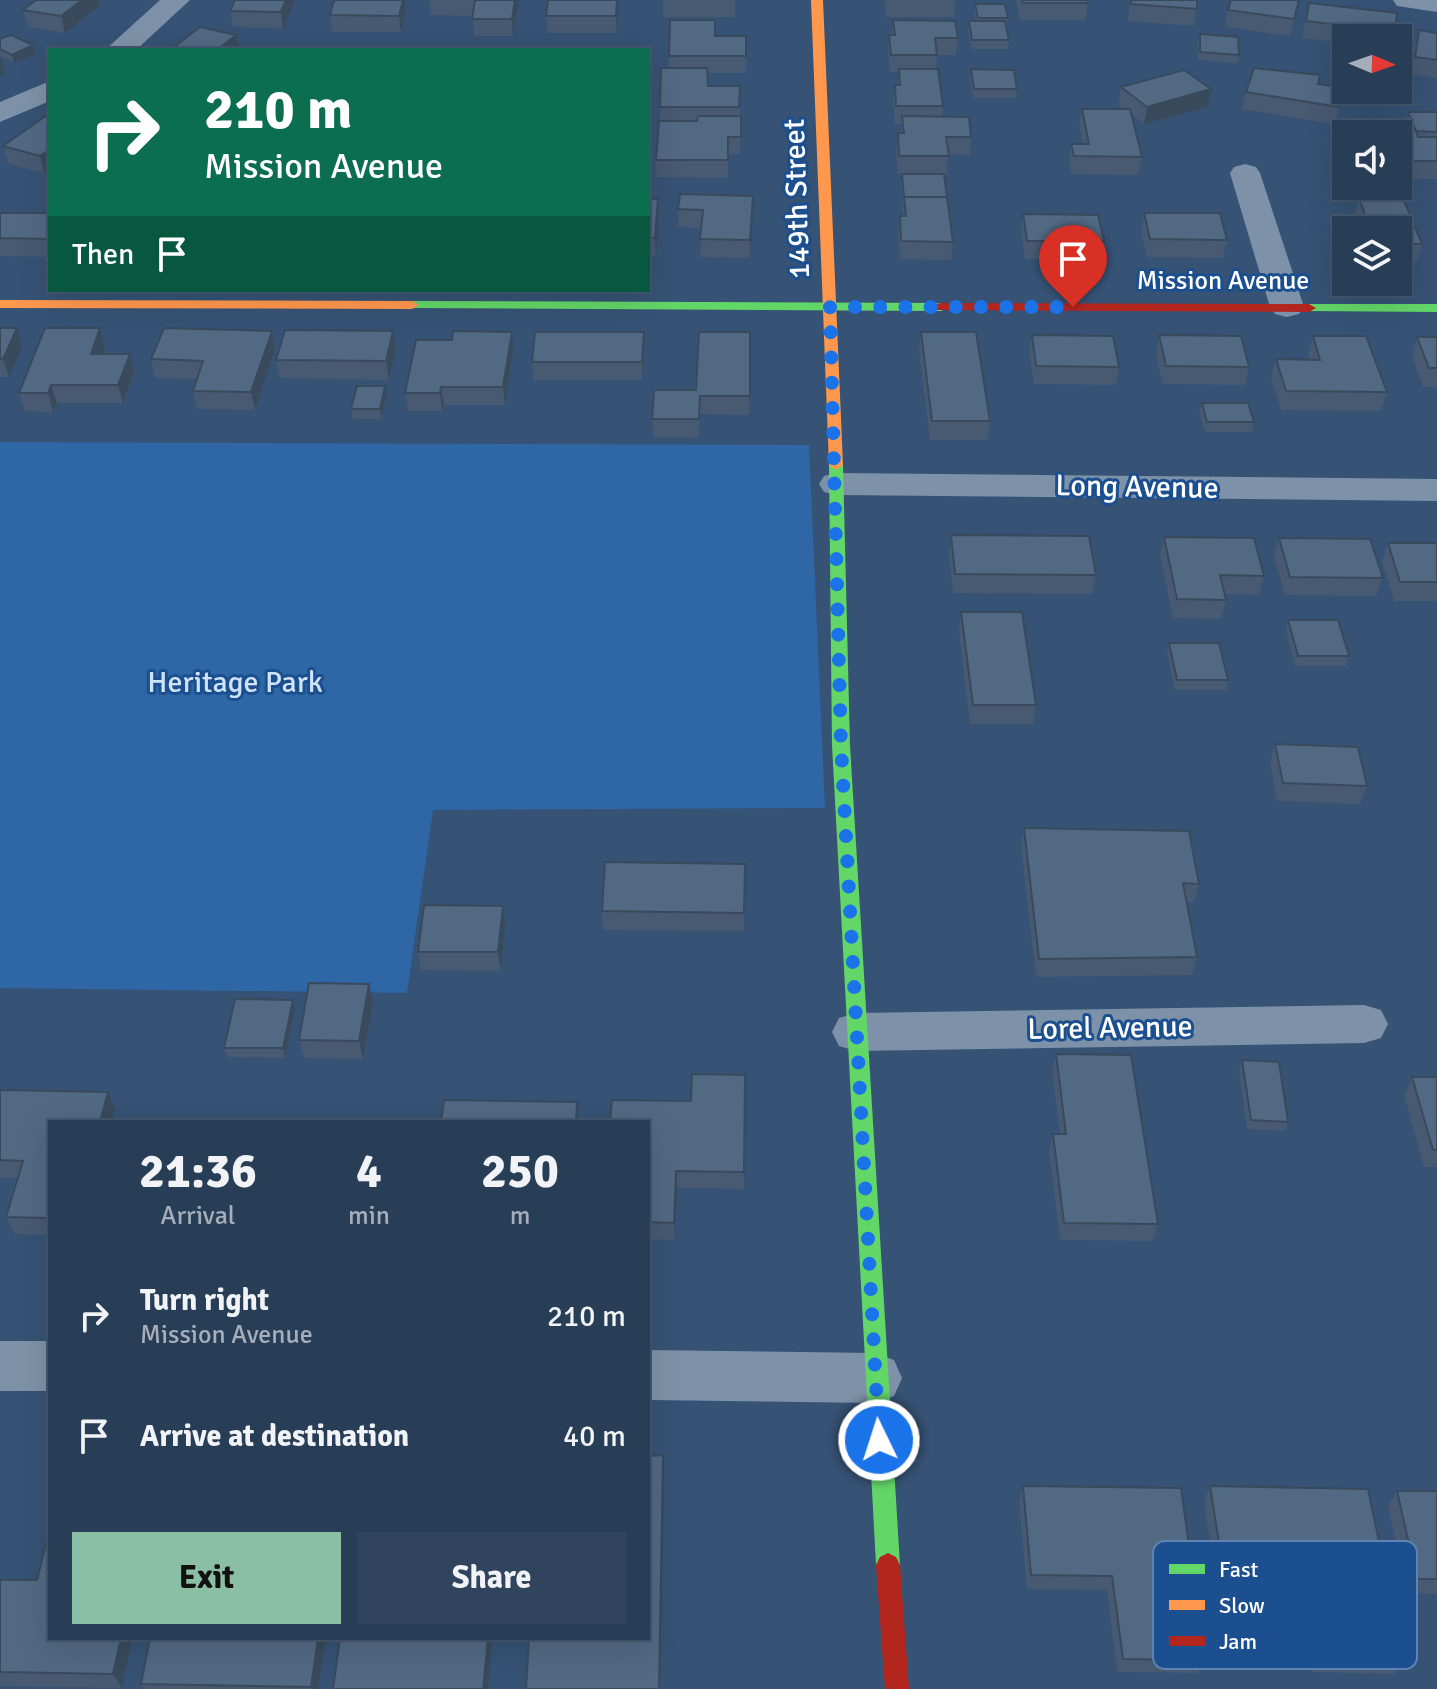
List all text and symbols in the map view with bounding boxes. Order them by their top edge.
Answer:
north arrow [1332,24,1412,104]
map controls [1332,24,1412,296]
text: 210 m [204,75,352,144]
icon: right [72,80,176,184]
street label: 149th Street [776,118,818,280]
button: sound [1332,120,1412,200]
text: Mission Avenue [204,144,443,189]
button: layers [1332,216,1412,296]
pin [1039,225,1107,307]
icon: arrive [150,232,194,276]
text: Then [72,236,134,273]
icon: arrive [1051,237,1095,281]
street label: Mission Avenue [1137,265,1309,297]
street label: Long Avenue [1055,467,1219,507]
park label: Heritage Park [147,664,323,701]
street label: Lorel Avenue [1027,1008,1193,1048]
text: 21:36 [139,1142,257,1201]
text: 4 [356,1142,382,1201]
text: 250 [481,1142,559,1201]
text: Arrival [161,1200,235,1232]
text: min [348,1200,390,1232]
text: m [510,1200,530,1232]
text: Turn right [140,1282,269,1319]
icon: right [72,1294,116,1338]
text: 210 m [547,1298,626,1335]
text: Mission Avenue [140,1319,313,1351]
position arrow [837,1398,921,1482]
icon: arrive [72,1414,116,1458]
text: Arrive at destination [140,1418,409,1455]
text: 40 m [563,1418,626,1455]
button: Exit [72,1532,341,1624]
button: Share [357,1532,626,1624]
legend [1153,1541,1417,1669]
text: Fast [1219,1556,1259,1583]
text: Slow [1219,1592,1265,1619]
text: Jam [1219,1628,1257,1655]

